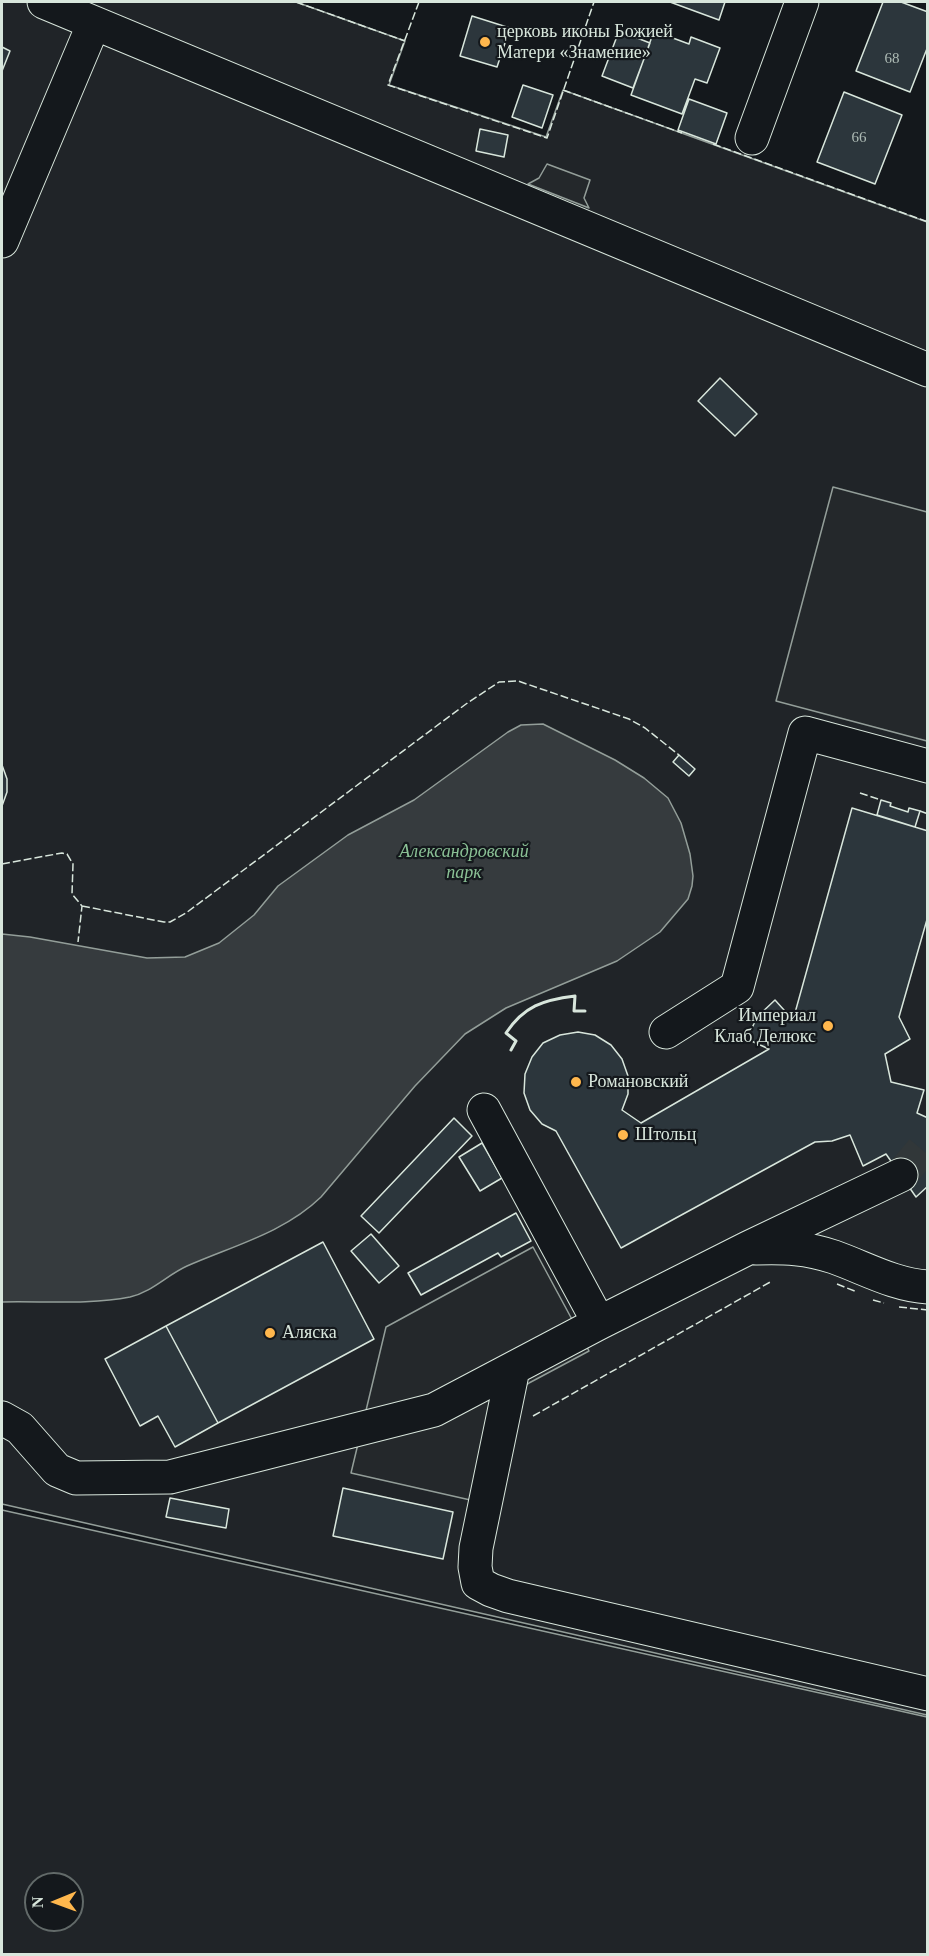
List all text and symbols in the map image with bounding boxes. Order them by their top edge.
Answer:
place label: церковь иконы Божией Матери «Знамение» [497,21,673,63]
marker: церковь иконы Божией Матери «Знамение» [478,35,492,49]
house number: 68 [884,50,900,68]
house number: 66 [852,129,866,147]
park label: Александровский парк [399,841,529,884]
place label: Империал Клаб Делюкс [714,1005,816,1048]
marker: Империал Клаб Делюкс [821,1019,835,1033]
place label: Романовский [588,1071,689,1093]
marker: Романовский [569,1075,583,1089]
place label: Штольц [635,1124,696,1146]
marker: Штольц [616,1128,630,1142]
place label: Аляска [282,1322,337,1344]
marker: Аляска [263,1326,277,1340]
north arrow [24,1872,84,1932]
text: N [29,1896,46,1908]

